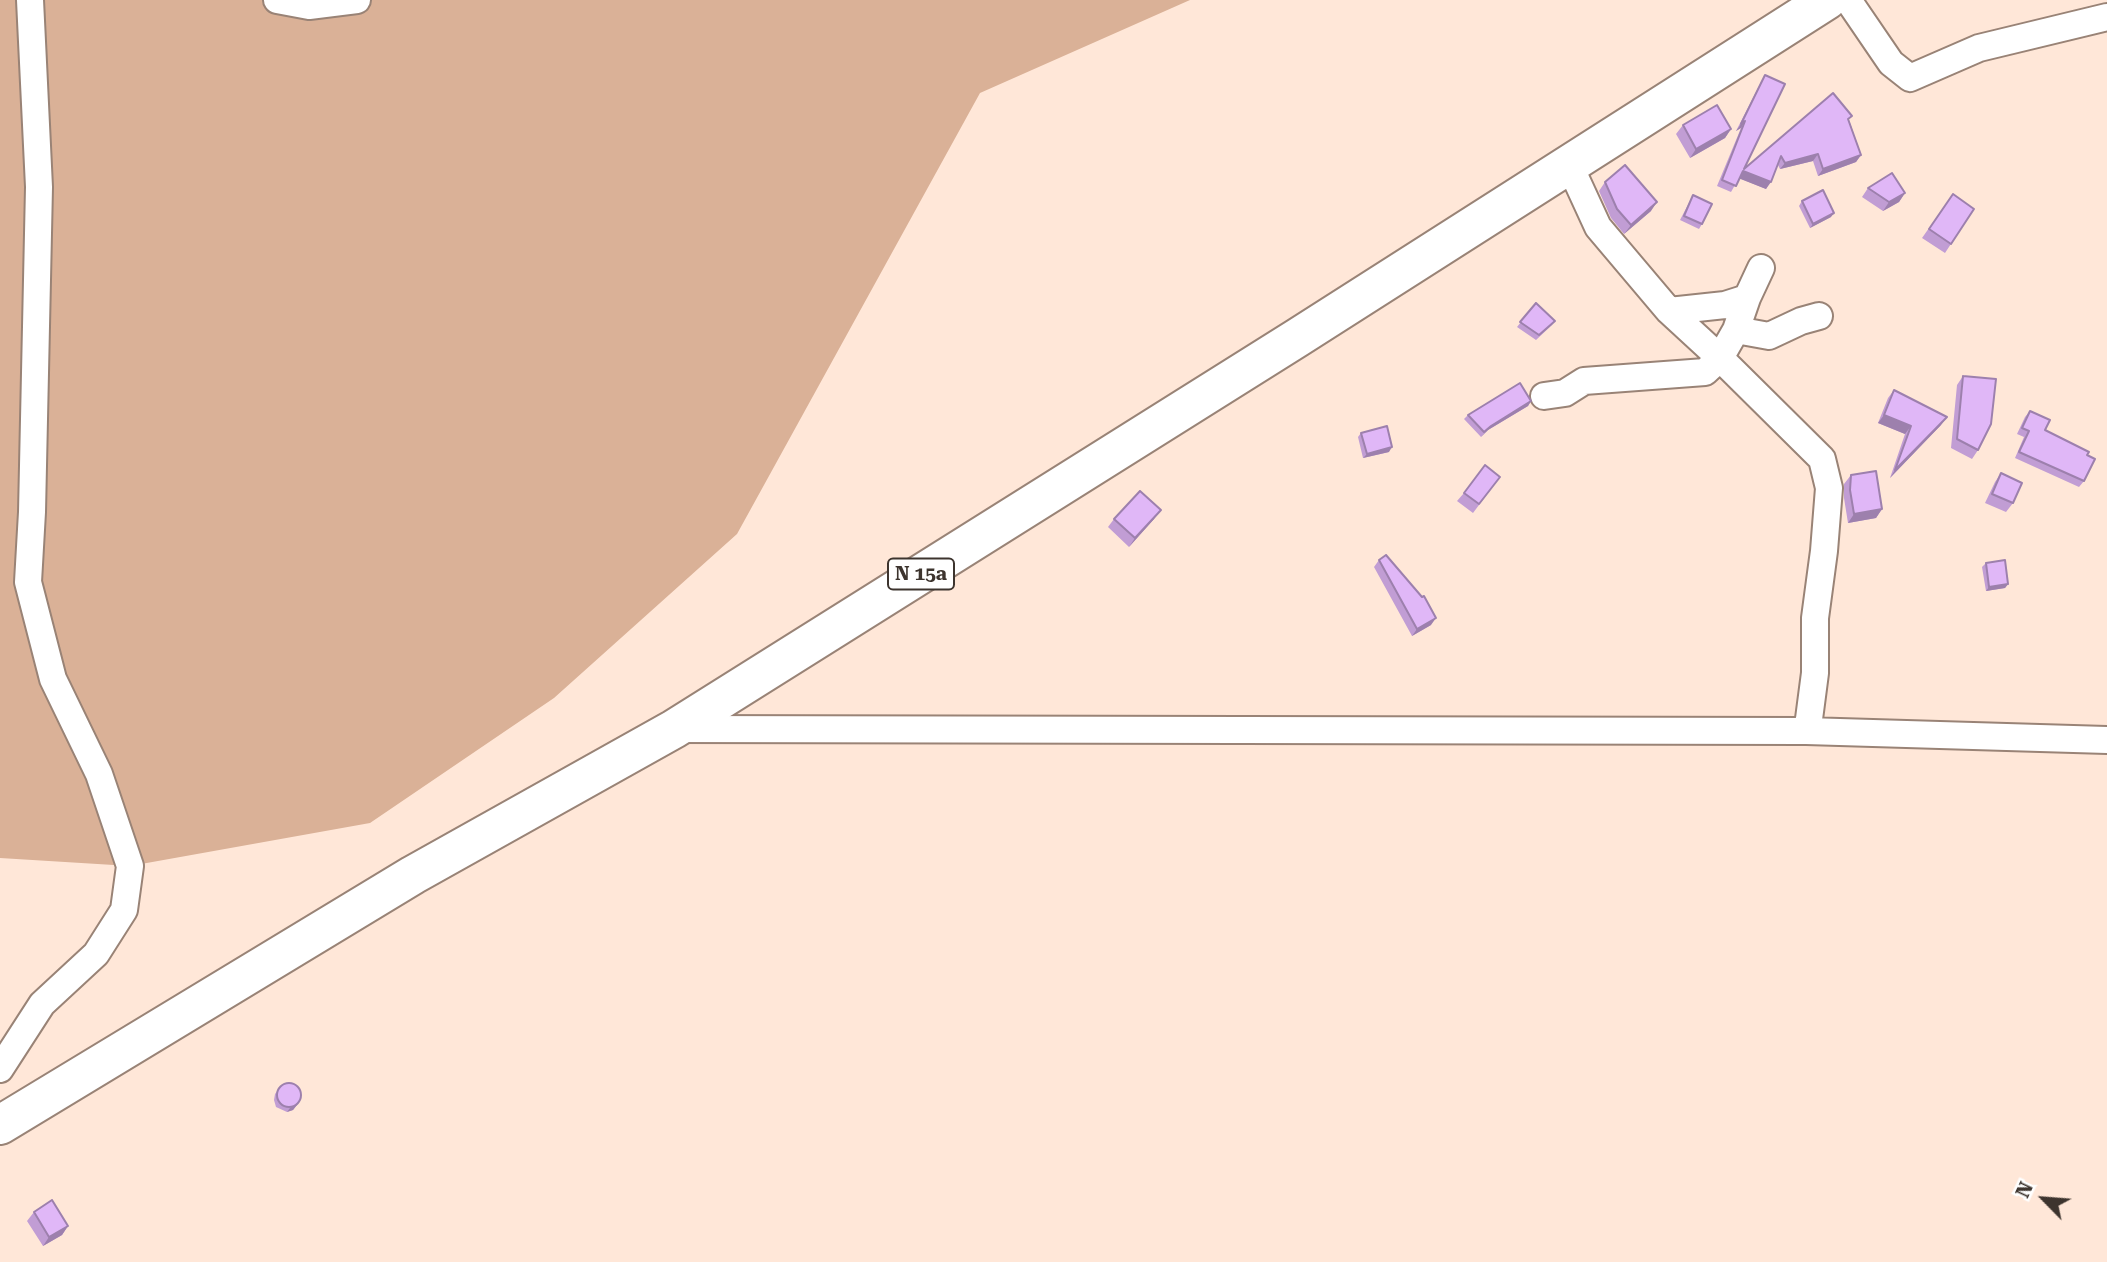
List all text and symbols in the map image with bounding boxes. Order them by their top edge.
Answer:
road number: N 15a [888,558,954,590]
north arrow [2009,1164,2079,1234]
text: N [2011,1178,2038,1201]

